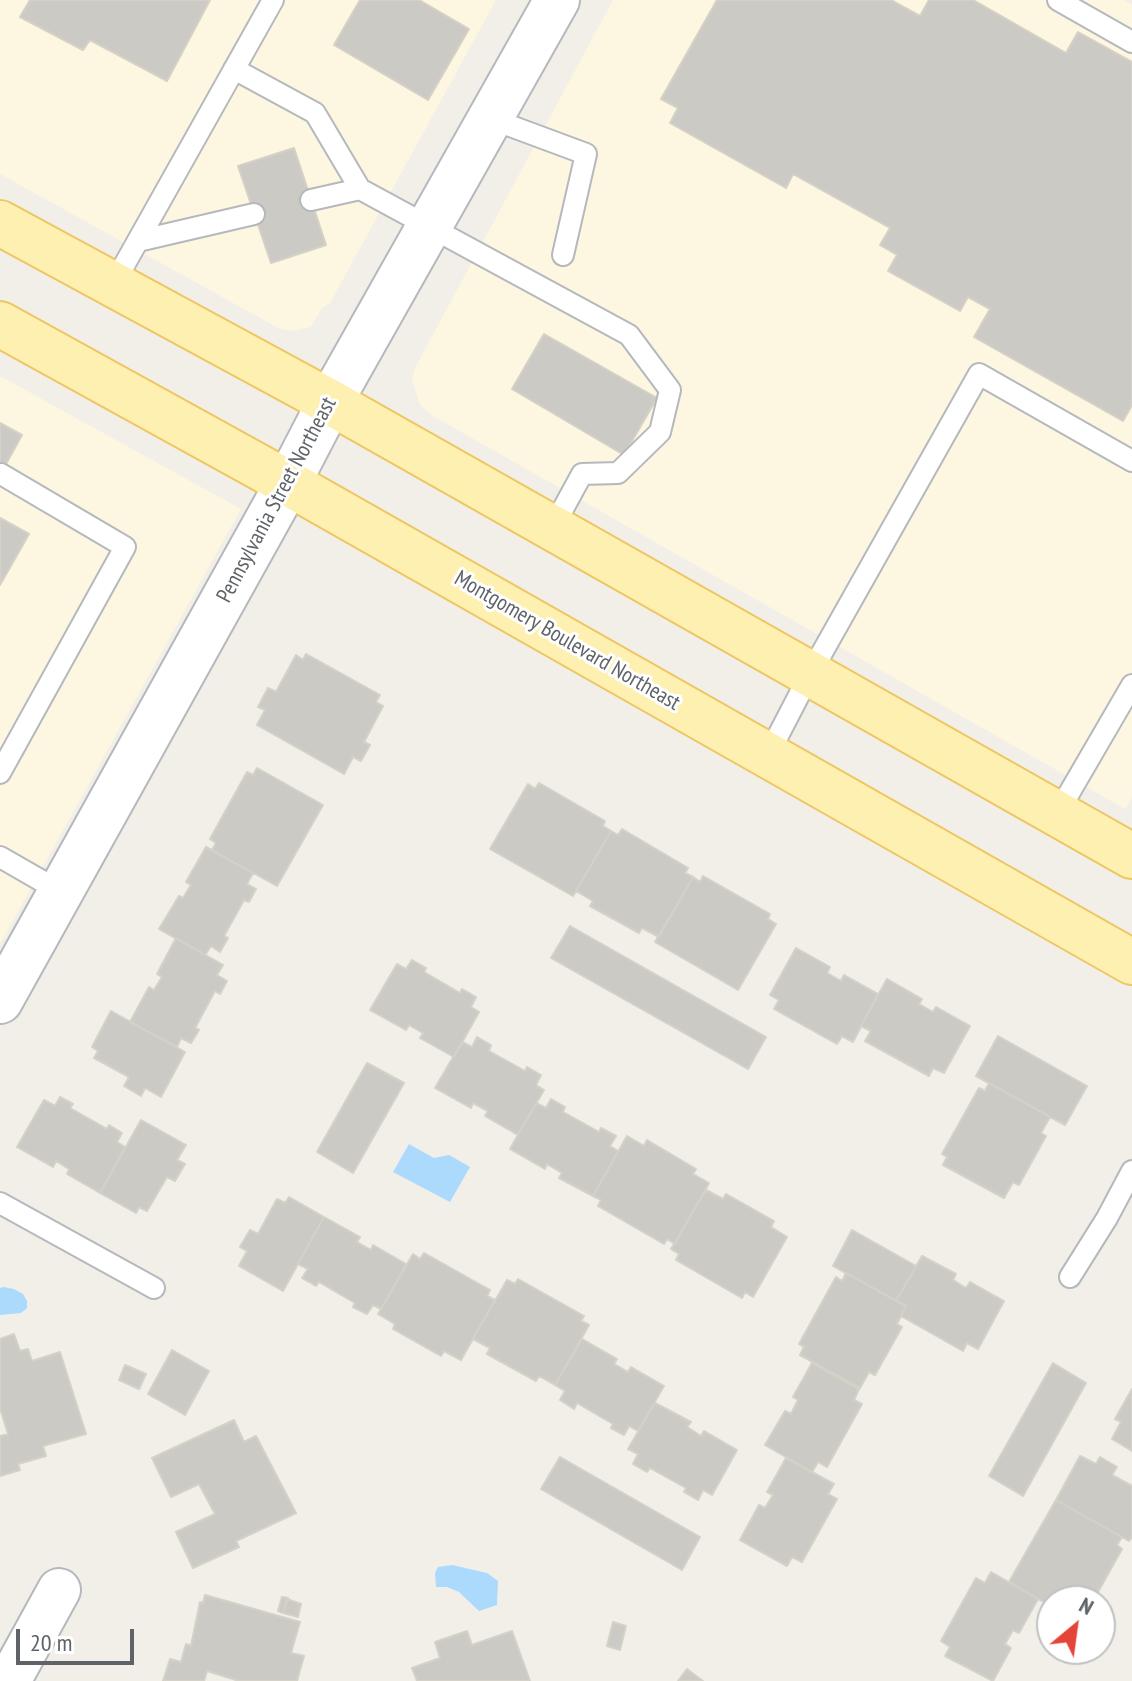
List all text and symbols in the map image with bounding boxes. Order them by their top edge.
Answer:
street label: Pennsylvania Street Northeast [212,393,342,607]
street label: Montgomery Boulevard Northeast [449,566,685,716]
north arrow [1036,1585,1116,1665]
text: N [1075,1591,1099,1621]
scale bar [20,1613,138,1663]
text: 20 m [30,1627,72,1658]

